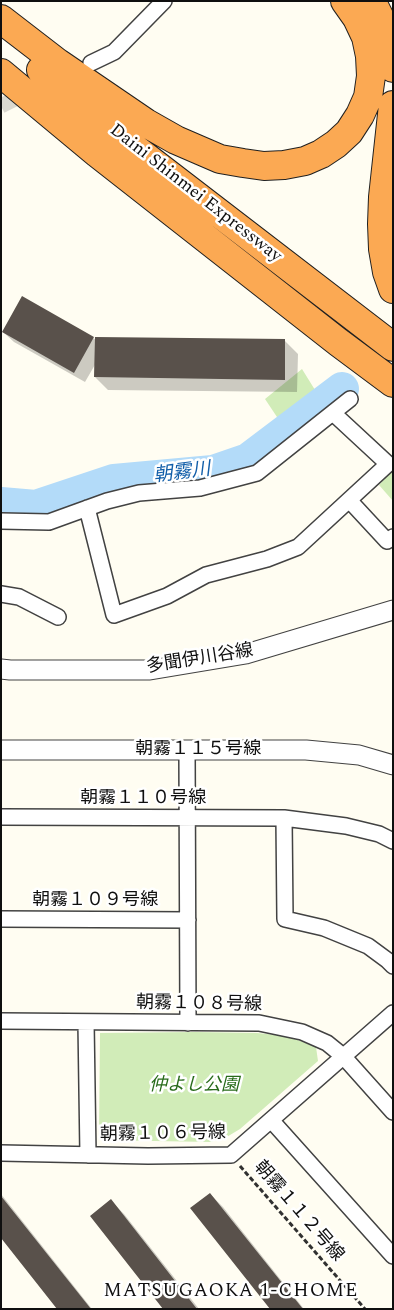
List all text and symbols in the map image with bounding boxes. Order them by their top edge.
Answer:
street label: Daini Shinmei Expressway [105,120,285,268]
water label: 朝霧川 [152,459,212,489]
street label: 多聞伊川谷線 [145,641,255,679]
street label: 朝霧１１５号線 [135,739,261,761]
street label: 朝霧１１０号線 [80,788,206,810]
street label: 朝霧１０９号線 [32,890,158,912]
street label: 朝霧１０８号線 [136,993,262,1017]
park label: 仲よし公園 [149,1075,239,1097]
street label: 朝霧１０６号線 [100,1123,226,1147]
street label: 朝霧１１２号線 [249,1157,347,1267]
district label: MATSUGAOKA 1-CHOME [101,1281,361,1303]

